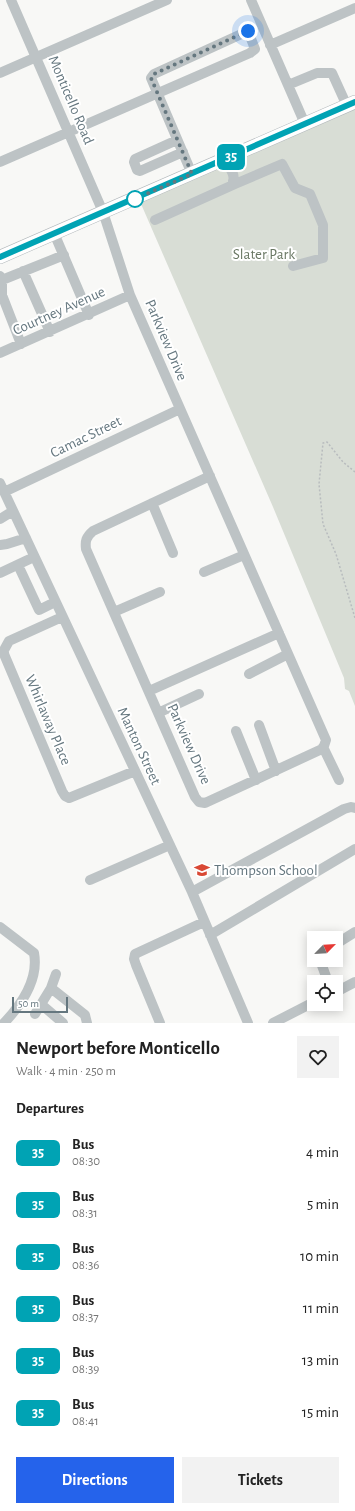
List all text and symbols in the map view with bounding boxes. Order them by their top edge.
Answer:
your location [238,21,258,41]
street label: Monticello Road [46,53,96,147]
line badge: 35 [213,144,249,170]
text: 35 [225,150,237,164]
unlabelled marker [126,190,144,208]
park label: Slater Park [233,247,295,262]
street label: Courtney Avenue [11,284,107,338]
street label: Parkview Drive [142,297,190,383]
street label: Camac Street [48,413,124,461]
street label: Whirlaway Place [22,673,74,767]
street label: Parkview Drive [165,701,213,787]
street label: Manton Street [115,705,164,787]
school or university icon: Thompson School [193,861,211,879]
place label: Thompson School [214,863,318,878]
north arrow [307,931,343,967]
map controls [307,931,343,1011]
button: locate [307,975,343,1011]
scale bar [12,995,68,1014]
text: 50 m [18,998,39,1009]
button: heart [297,1036,339,1078]
text: Newport before Monticello [16,1039,220,1058]
text: Walk · 4 min · 250 m [16,1065,116,1078]
text: Departures [16,1101,84,1116]
text: Bus [72,1137,94,1152]
text: 4 min [306,1145,339,1160]
text: 35 [32,1146,44,1160]
text: 08:30 [72,1155,100,1168]
text: Bus [72,1189,94,1204]
text: 5 min [307,1197,339,1212]
text: 35 [32,1198,44,1212]
text: 08:31 [72,1207,98,1220]
text: Bus [72,1241,94,1256]
text: 10 min [300,1249,339,1264]
text: 35 [32,1250,44,1264]
text: 08:36 [72,1259,99,1272]
text: Bus [72,1293,94,1308]
text: 11 min [303,1301,339,1316]
text: 35 [32,1302,44,1316]
text: 08:37 [72,1311,99,1324]
text: Bus [72,1345,94,1360]
text: 13 min [302,1353,339,1368]
text: 35 [32,1354,44,1368]
text: 08:39 [72,1363,99,1376]
text: Bus [72,1397,94,1412]
text: 15 min [302,1405,339,1420]
text: 35 [32,1406,44,1420]
text: 08:41 [72,1415,99,1428]
button: Directions [16,1457,174,1503]
button: Tickets [182,1457,339,1503]

